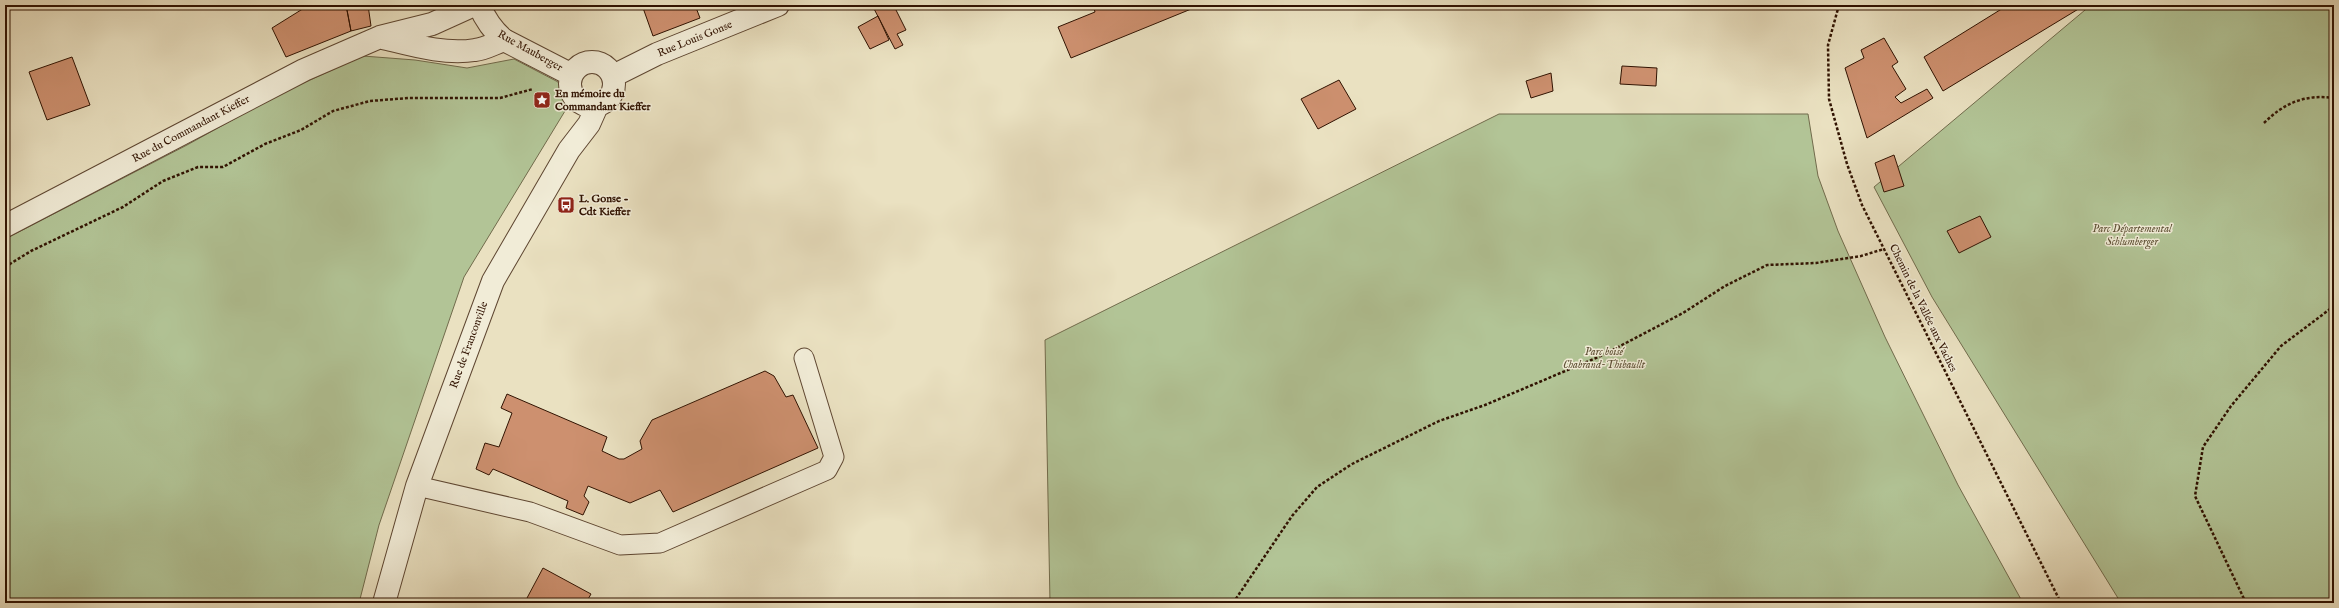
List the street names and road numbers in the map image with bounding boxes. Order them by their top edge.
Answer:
street label: Rue Louis Gonse [655,18,735,60]
street label: Rue Mauberger [495,27,565,75]
street label: Rue du Commandant Kieffer [130,92,252,166]
street label: Chemin de la Vallée aux Vaches [1886,242,1960,374]
street label: Rue de Franconville [447,300,491,390]

